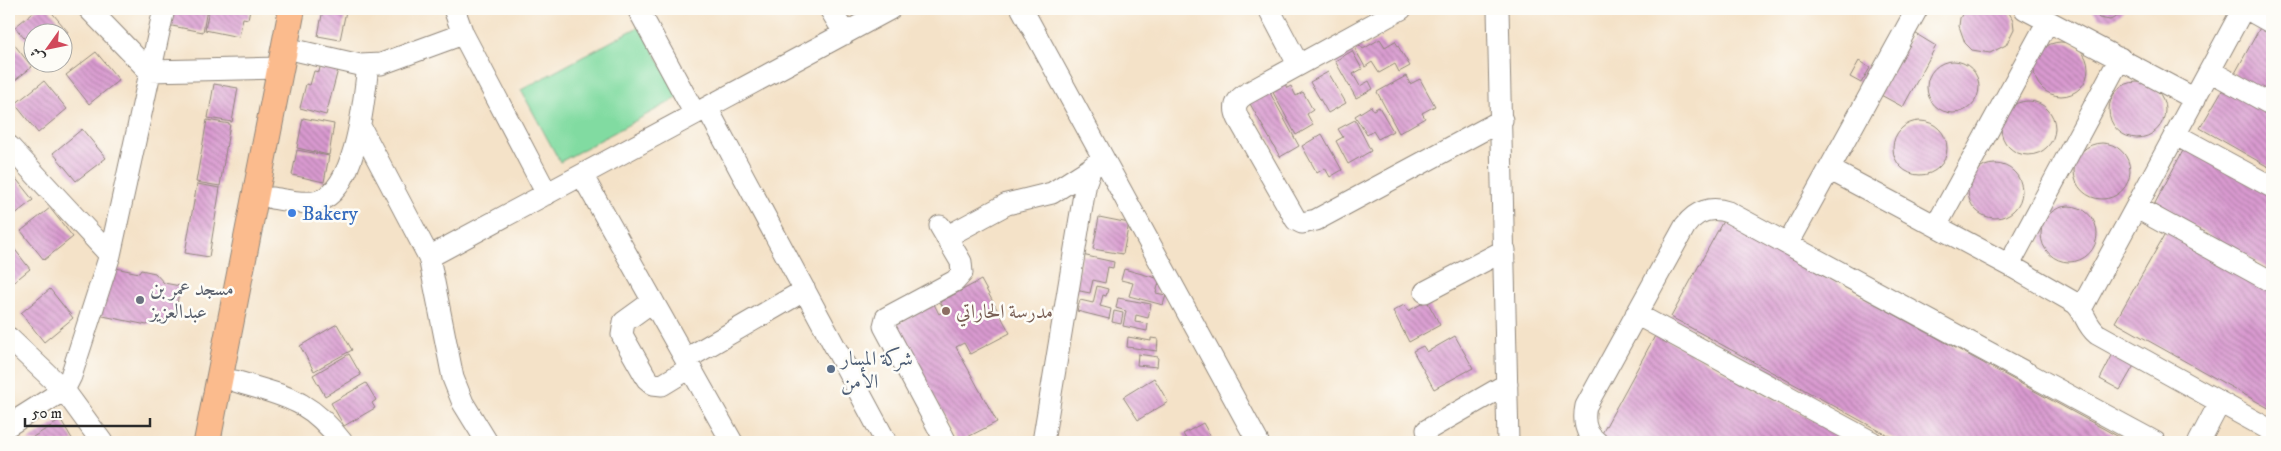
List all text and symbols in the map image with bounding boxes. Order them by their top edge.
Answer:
north arrow [22,22,72,72]
text: ش [27,44,49,65]
place label: Bakery [302,202,359,227]
marker: Bakery [286,207,298,219]
place label: مسجد عمر بن عبدالعزيز [148,277,234,325]
marker: مسجد عمر بن عبدالعزيز [134,294,146,306]
place label: مدرسة الحاراتي [956,300,1053,327]
marker: مدرسة الحاراتي [940,305,952,317]
place label: شركة المسار الأمن [839,346,913,395]
marker: شركة المسار الأمن [825,363,837,375]
scale bar [25,396,150,428]
text: 50 m [32,404,62,423]

